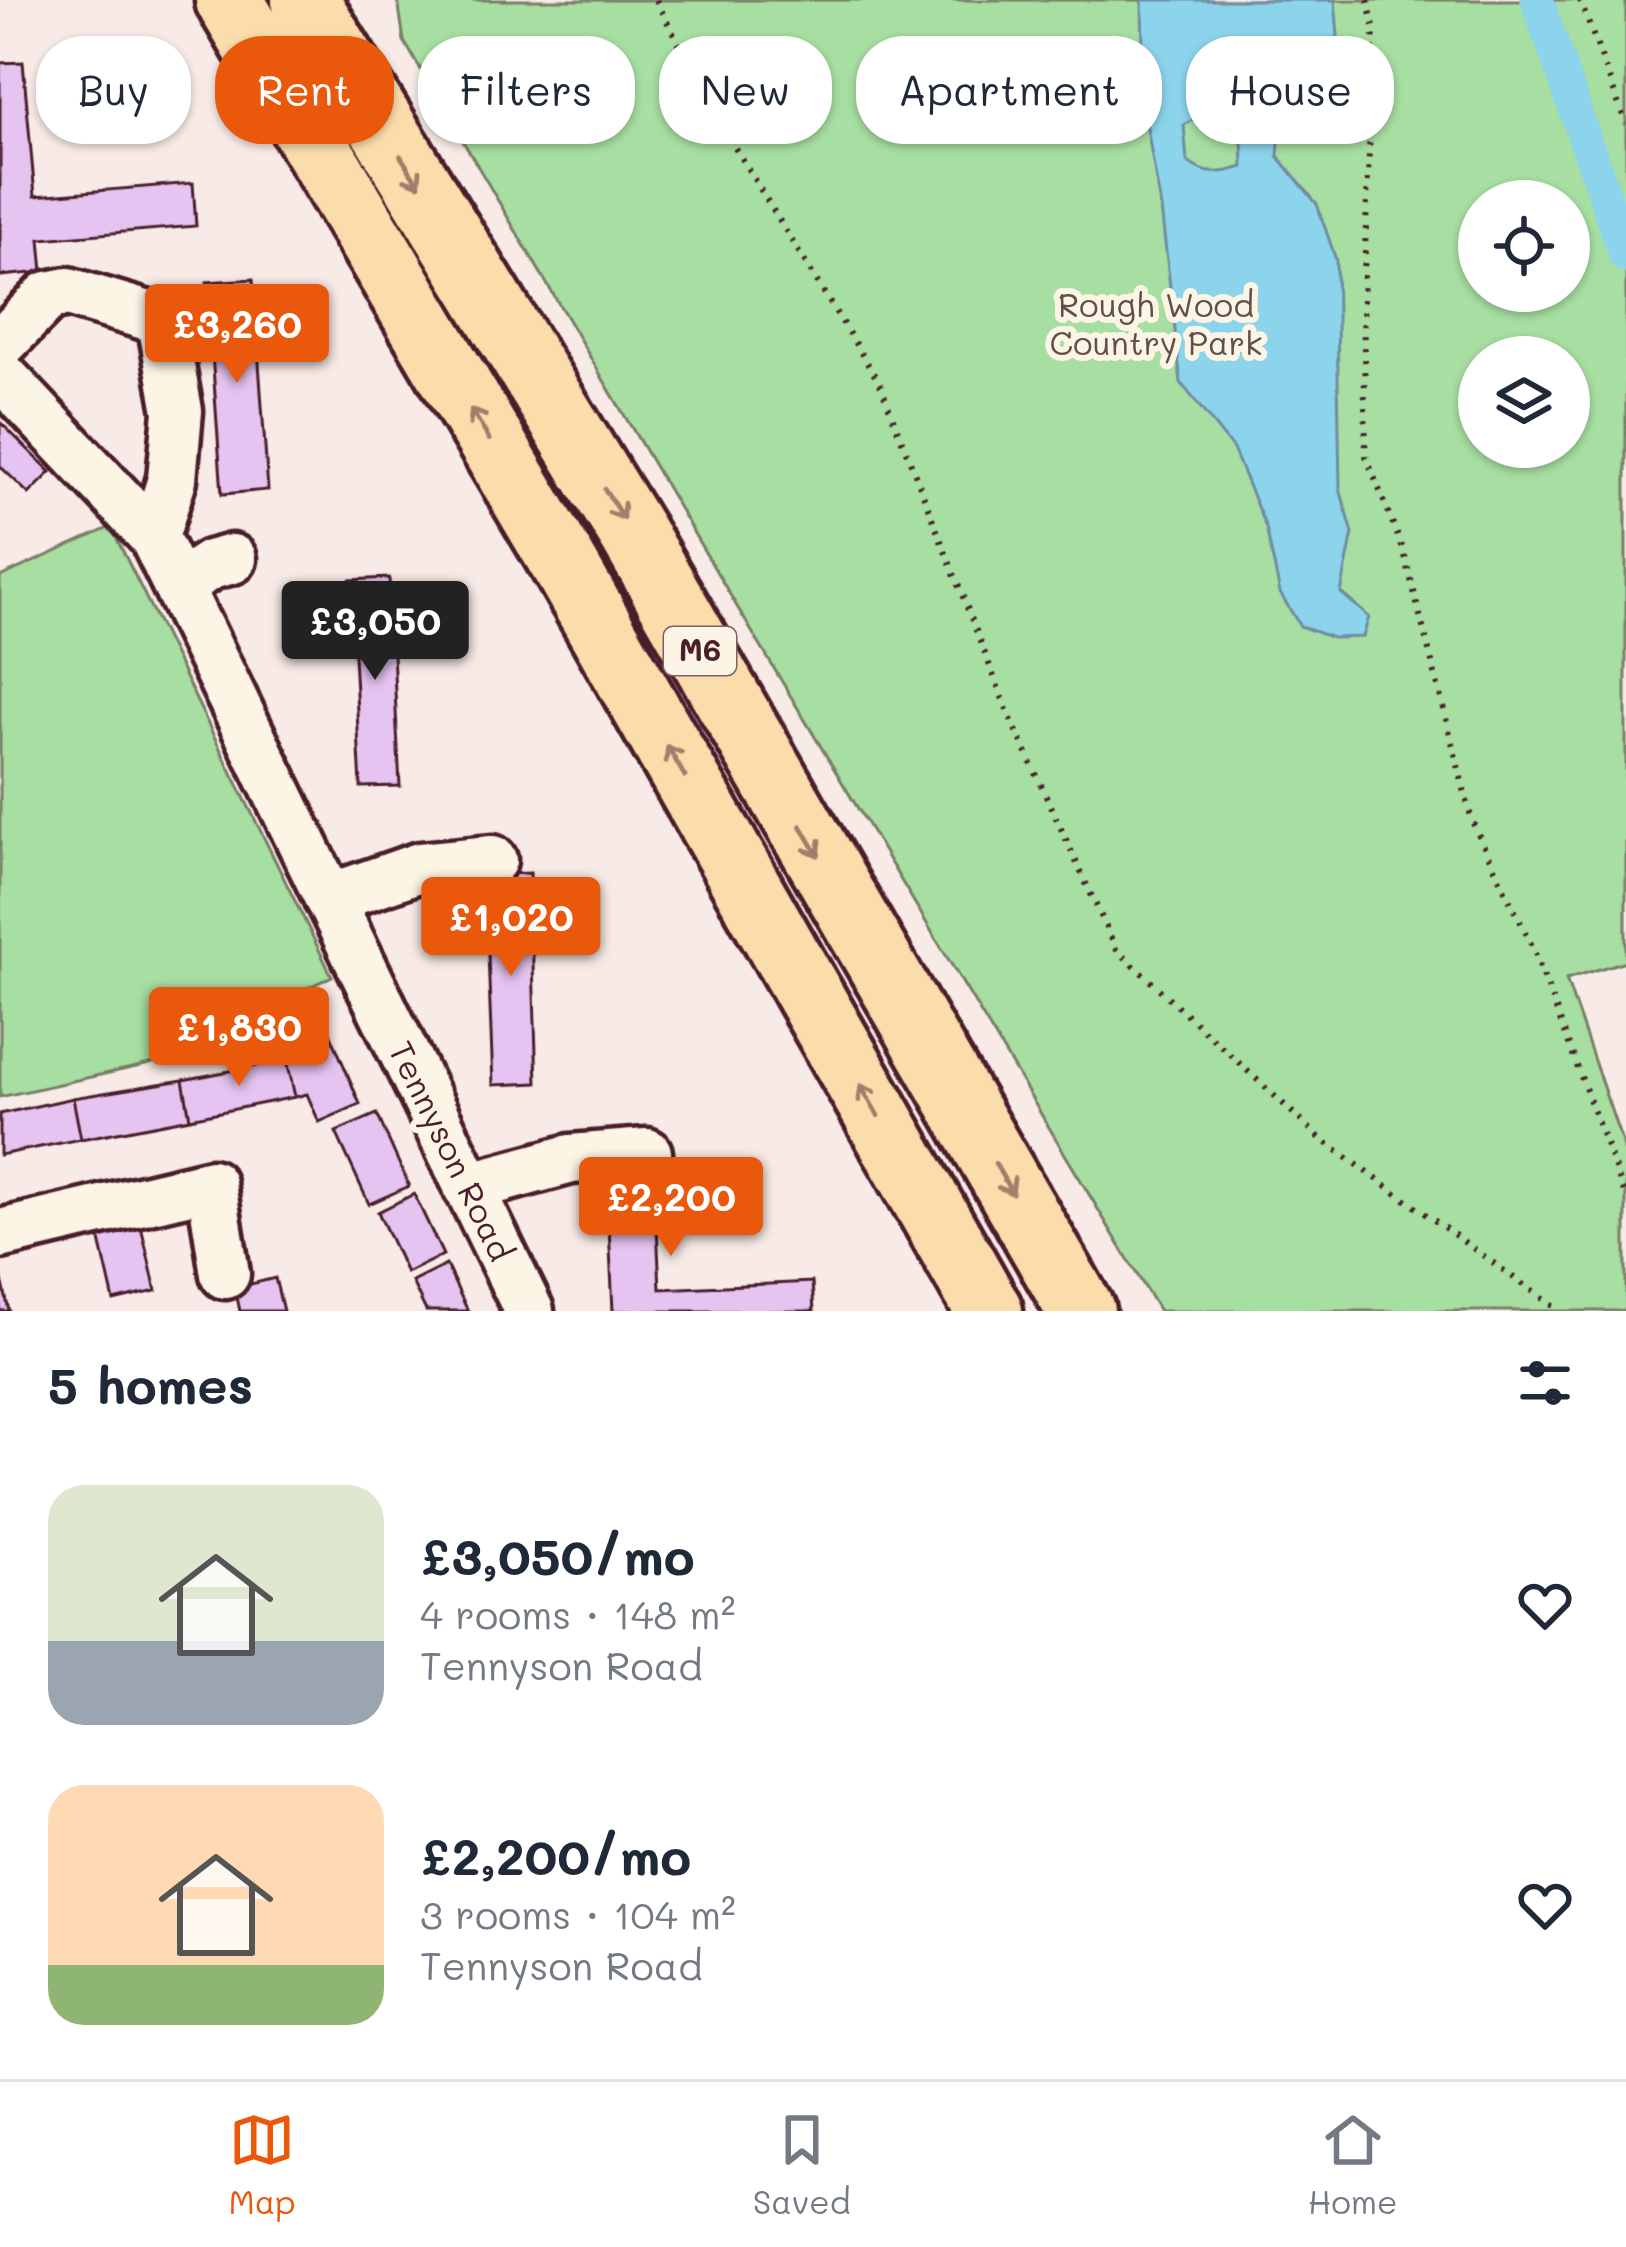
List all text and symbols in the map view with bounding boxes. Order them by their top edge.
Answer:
chip: Buy [36,36,191,144]
chip: Rent [215,36,394,144]
chip: Filters [418,36,635,144]
chip: New [659,36,832,144]
chip: Apartment [856,36,1162,144]
chip: House [1186,36,1394,144]
one-way arrow [398,153,422,187]
map controls [1458,180,1590,468]
button: locate [1458,180,1590,312]
park label: Rough Wood Country Park [1049,282,1263,364]
pin: £3,260 [139,284,335,386]
text: £3,260 [172,297,302,348]
button: layers [1458,336,1590,468]
one-way arrow [468,407,492,442]
one-way arrow [602,486,626,520]
pin: £3,050 [277,581,473,683]
text: £3,050 [309,594,441,645]
road number: M6 [664,627,736,675]
one-way arrow [663,744,687,779]
one-way arrow [798,823,822,858]
pin: £1,020 [413,877,609,979]
text: £1,020 [448,890,574,941]
pin: £1,830 [141,987,337,1089]
text: £1,830 [176,1000,302,1051]
street label: Tennyson Road [380,1033,524,1268]
one-way arrow [856,1083,880,1118]
pin: £2,200 [573,1157,769,1259]
one-way arrow [993,1161,1017,1196]
text: £2,200 [606,1170,736,1221]
text: 5 homes [48,1350,253,1417]
icon: filters [1512,1350,1578,1416]
text: £3,050/mo [420,1521,695,1588]
icon: home [144,1533,288,1677]
icon: heart [1512,1572,1578,1638]
text: 4 rooms · 148 m² [420,1588,735,1639]
text: Tennyson Road [420,1639,703,1690]
text: £2,200/mo [420,1821,691,1888]
icon: home [144,1833,288,1977]
icon: heart [1512,1872,1578,1938]
text: 3 rooms · 104 m² [420,1888,736,1939]
text: Tennyson Road [420,1939,703,1990]
tab: Map [228,2107,296,2222]
tab: Saved [753,2107,851,2222]
tab: Home [1308,2107,1397,2222]

